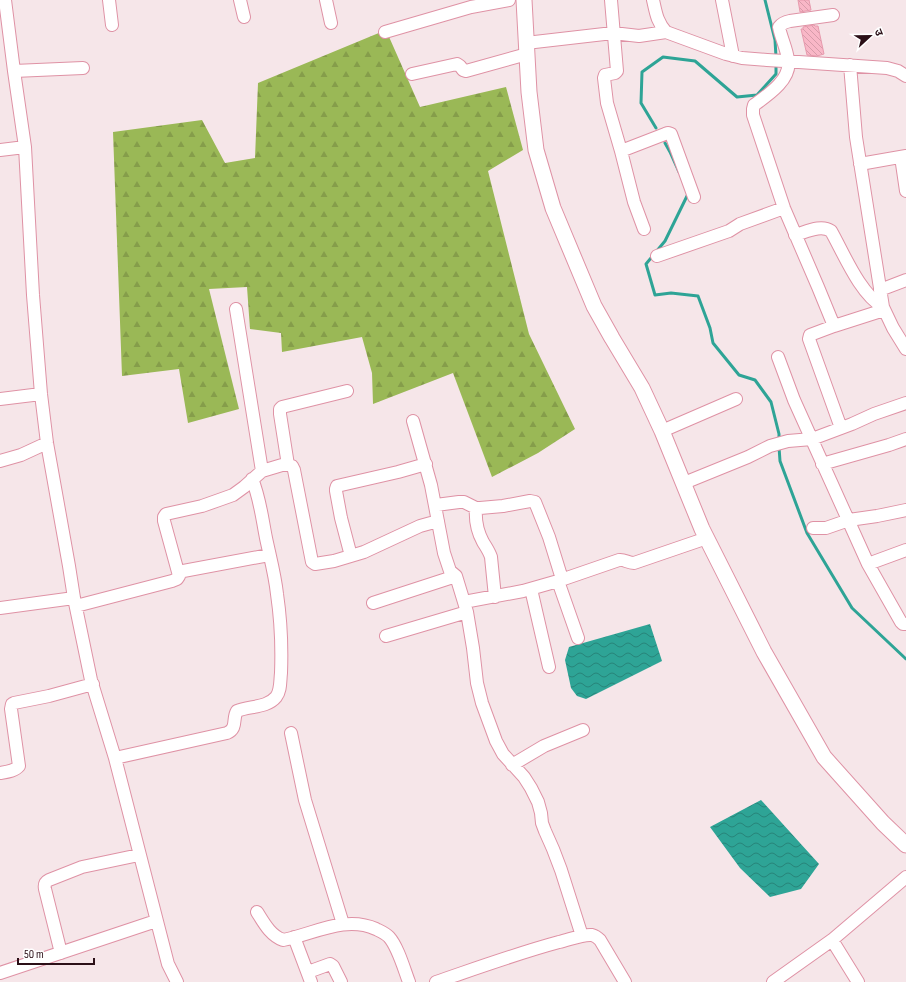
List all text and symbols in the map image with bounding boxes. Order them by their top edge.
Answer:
north arrow [850,16,890,56]
text: उ [872,27,886,38]
scale bar [18,940,94,966]
text: 50 m [24,947,44,962]

